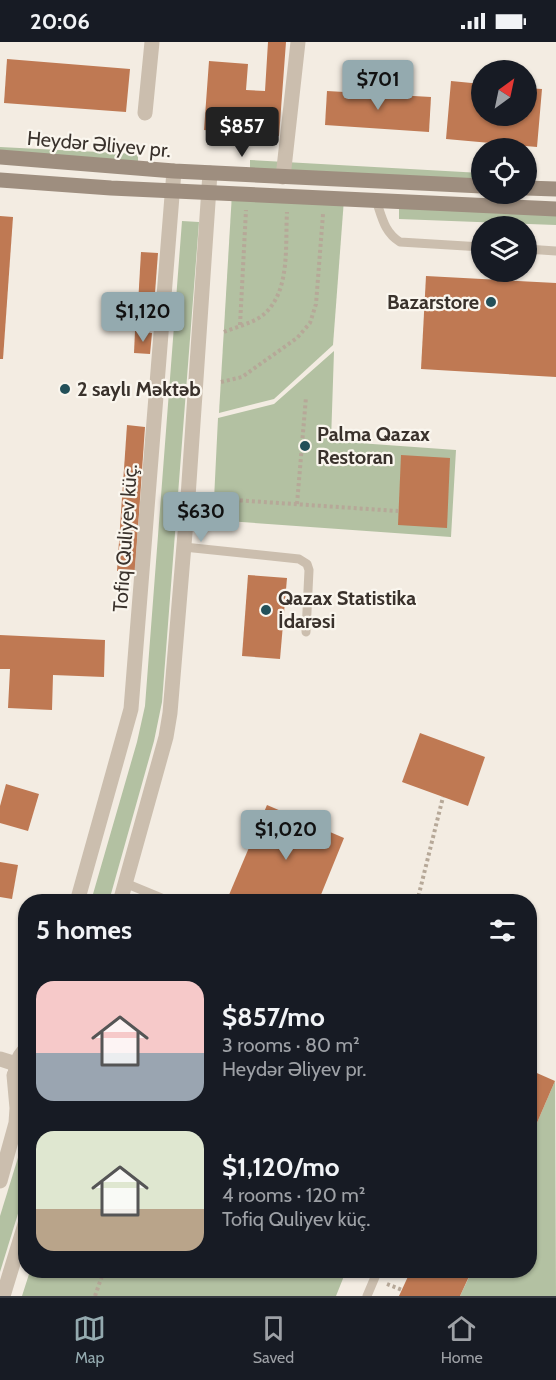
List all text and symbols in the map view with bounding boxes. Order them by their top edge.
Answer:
text: 20:06 [30,8,90,35]
pin: $701 [342,60,414,111]
north arrow [471,60,537,126]
map controls [471,60,537,282]
text: $701 [356,67,400,91]
pin: $857 [206,107,278,158]
text: $857 [220,114,264,138]
street label: Heydər Əliyev pr. [26,126,172,162]
button: locate [471,138,537,204]
button: layers [471,216,537,282]
place label: Bazarstore [387,290,479,314]
pin: $1,120 [94,292,192,343]
marker: Bazarstore [484,295,498,309]
text: $1,120 [115,299,171,323]
place label: 2 saylı Məktəb [77,377,201,401]
marker: 2 saylı Məktəb [58,382,72,396]
place label: Palma Qazax Restoran [317,422,430,469]
marker: Palma Qazax Restoran [298,439,312,453]
street label: Tofiq Quliyev küç. [108,463,142,613]
pin: $630 [165,492,237,543]
text: $630 [177,499,225,523]
place label: Qazax Statistika İdarəsi [278,586,416,633]
marker: Qazax Statistika İdarəsi [259,603,273,617]
pin: $1,020 [237,810,335,861]
text: $1,020 [255,817,317,841]
text: 5 homes [36,914,132,946]
icon: filters [486,914,519,947]
text: $857/mo [222,1001,325,1033]
icon: home [84,1005,156,1077]
text: 3 rooms · 80 m² [222,1033,360,1057]
text: Heydər Əliyev pr. [222,1057,366,1081]
text: $1,120/mo [222,1151,340,1183]
icon: home [84,1155,156,1227]
text: 4 rooms · 120 m² [222,1183,365,1207]
text: Tofiq Quliyev küç. [222,1207,370,1231]
tab: Map [73,1312,106,1367]
tab: Saved [253,1312,294,1367]
tab: Home [441,1312,483,1367]

